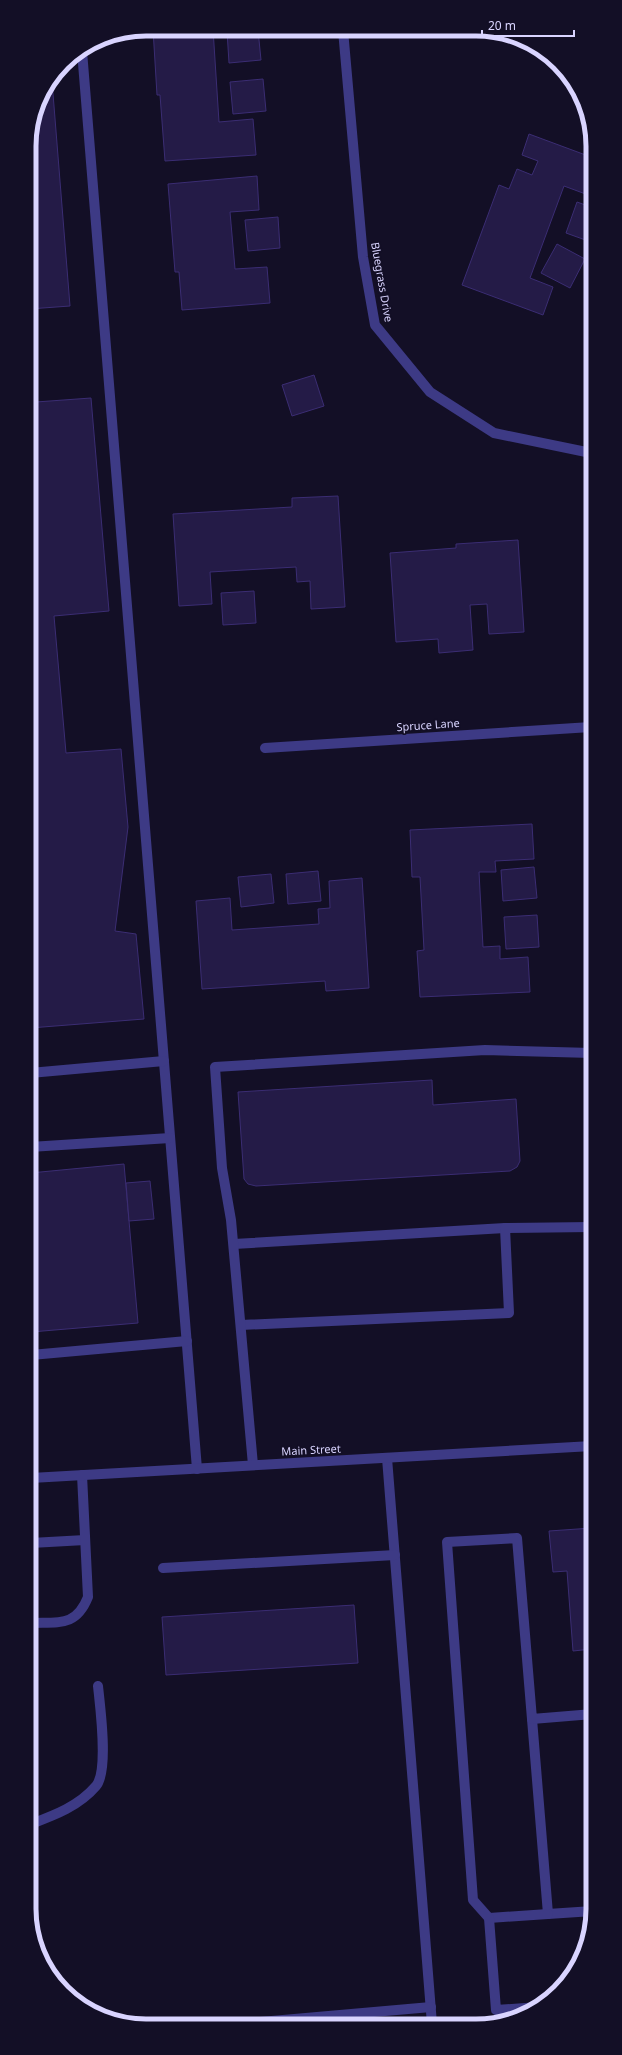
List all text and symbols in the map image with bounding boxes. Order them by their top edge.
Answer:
scale bar [482,12,574,38]
text: 20 m [488,17,516,34]
street label: Bluegrass Drive [368,241,397,323]
street label: Spruce Lane [396,715,460,734]
street label: Main Street [281,1440,341,1459]

